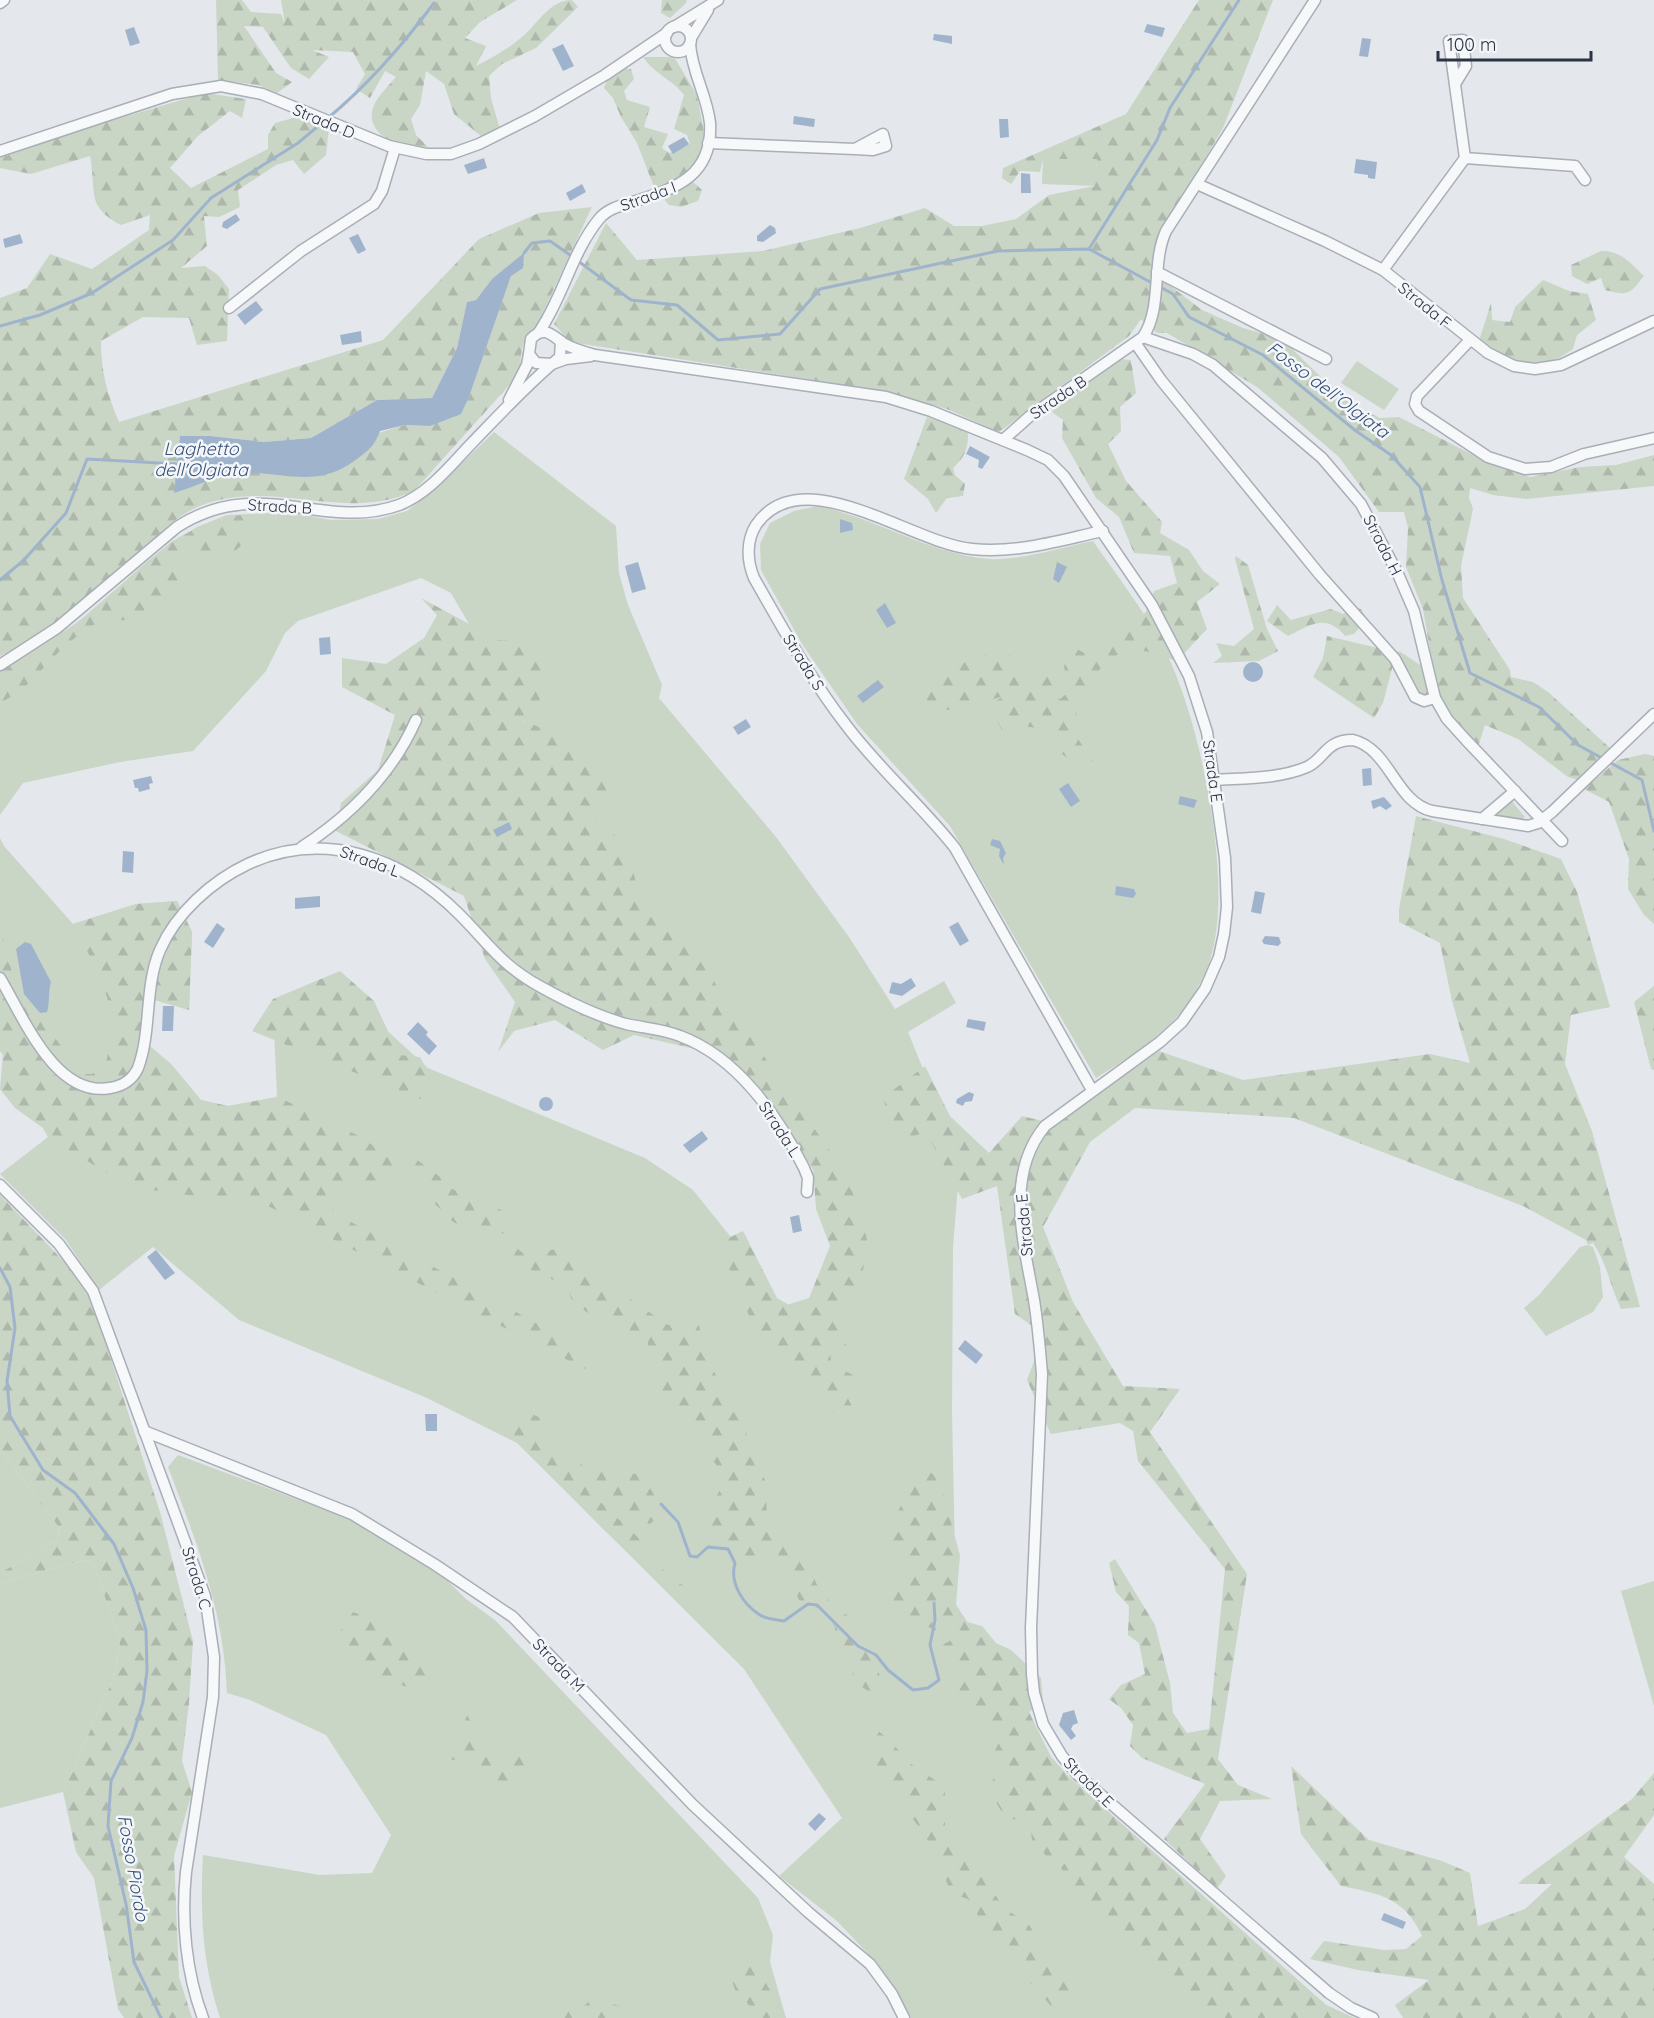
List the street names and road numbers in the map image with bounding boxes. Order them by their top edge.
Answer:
street label: Strada D [290,99,358,143]
street label: Strada I [617,177,679,215]
street label: Strada F [1394,277,1456,333]
street label: Strada B [1026,371,1090,423]
street label: Strada B [247,494,313,518]
street label: Strada H [1359,511,1407,579]
street label: Strada S [779,630,829,694]
street label: Strada E [1199,738,1227,804]
street label: Strada L [337,841,403,881]
street label: Strada L [755,1097,806,1161]
street label: Strada E [1011,1193,1037,1257]
street label: Strada C [178,1544,216,1612]
street label: Strada M [529,1634,589,1696]
street label: Strada E [1060,1753,1118,1811]

